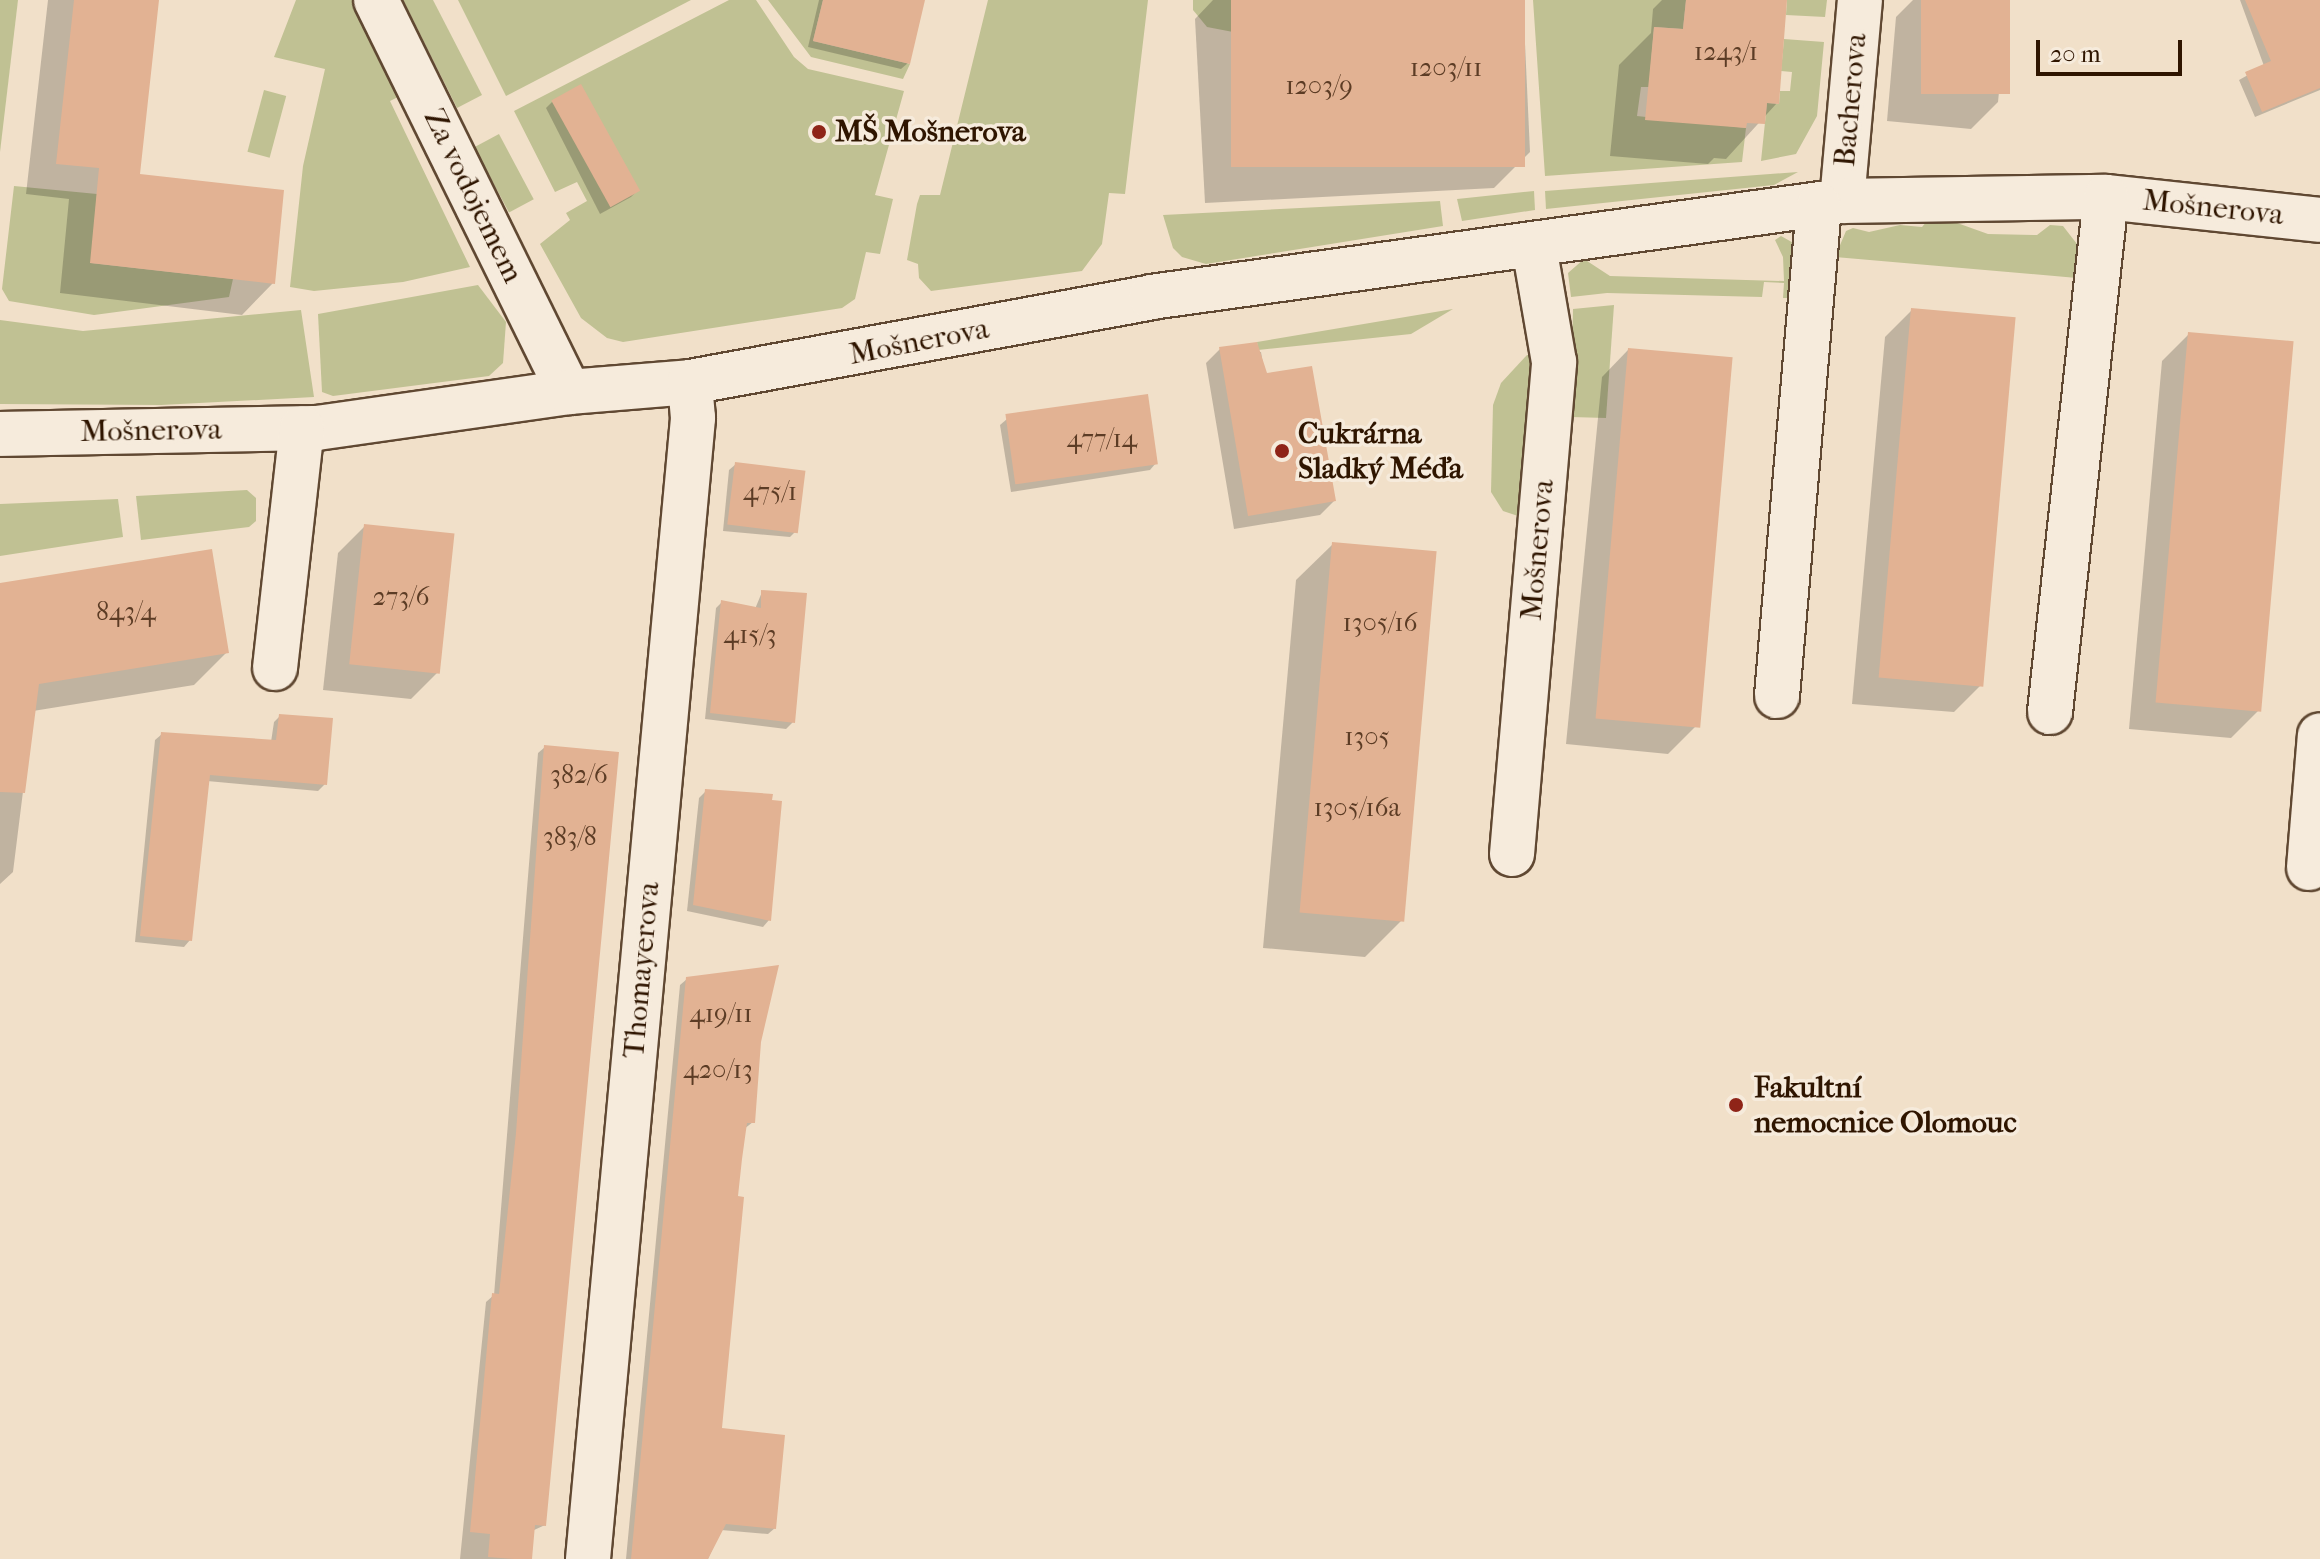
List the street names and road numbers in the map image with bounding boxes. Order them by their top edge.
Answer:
street label: Bacherova [1827,32,1875,168]
street label: Za vodojemem [415,103,531,289]
street label: Mošnerova [2141,183,2285,233]
street label: Mošnerova [846,311,992,373]
street label: Mošnerova [80,412,222,450]
street label: Mošnerova [1514,478,1562,622]
street label: Thomayerova [616,880,668,1060]

